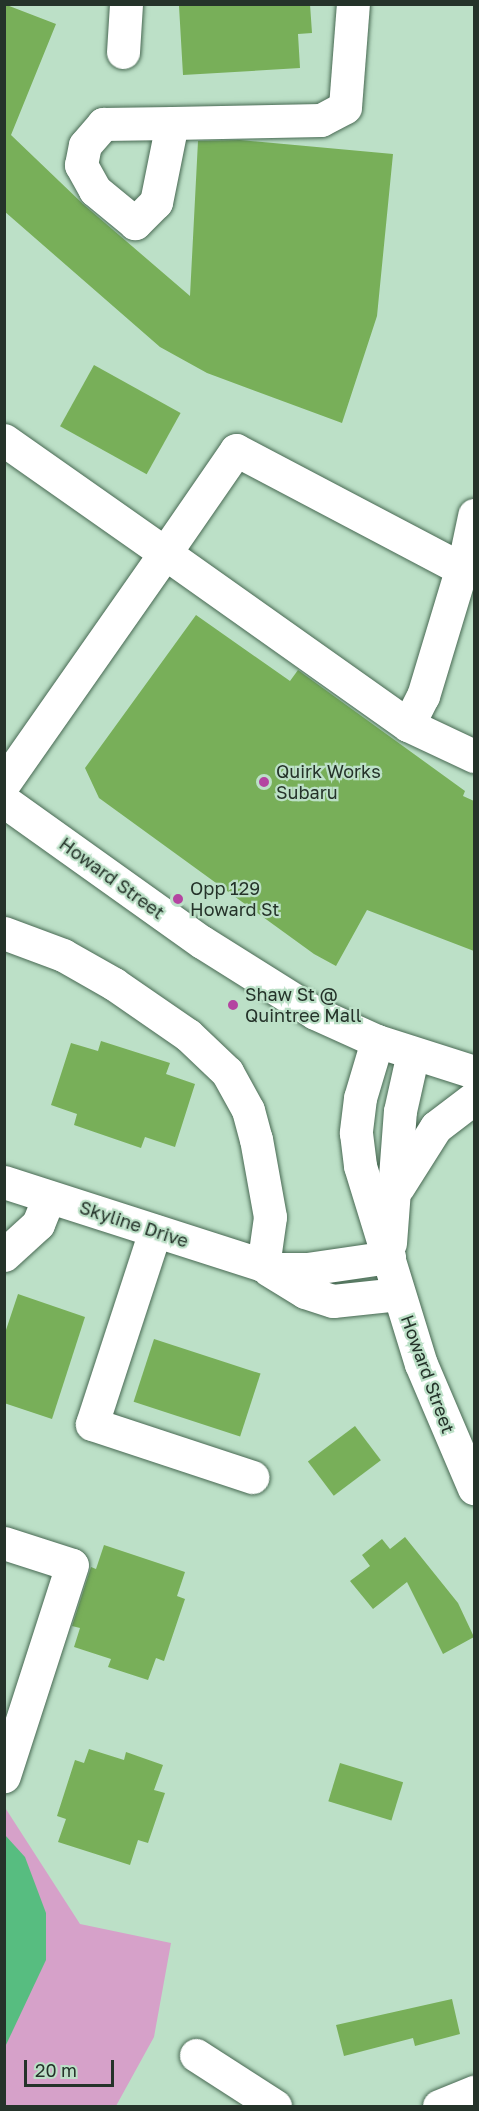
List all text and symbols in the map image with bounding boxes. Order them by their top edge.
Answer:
place label: Quirk Works Subaru [276,761,381,804]
marker: Quirk Works Subaru [257,775,271,789]
street label: Howard Street [55,833,169,923]
place label: Opp 129 Howard St [190,878,279,920]
marker: Opp 129 Howard St [171,892,185,906]
place label: Shaw St @ Quintree Mall [245,984,362,1026]
marker: Shaw St @ Quintree Mall [226,998,240,1012]
street label: Skyline Drive [77,1196,191,1252]
street label: Howard Street [397,1312,459,1436]
scale bar [27,2048,117,2086]
text: 20 m [35,2059,77,2081]

